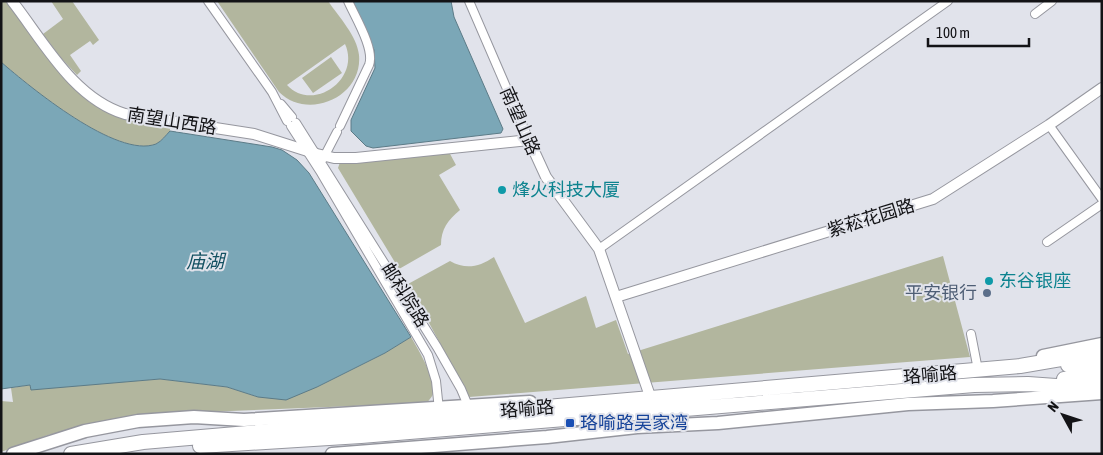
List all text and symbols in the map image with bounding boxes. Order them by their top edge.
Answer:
scale bar [928,15,1029,47]
text: 100 m [936,24,970,41]
street label: 南望山路 [496,84,545,158]
street label: 南望山西路 [126,103,218,138]
place label: 烽火科技大厦 [512,179,620,200]
marker: 烽火科技大厦 [496,184,508,196]
street label: 紫菘花园路 [825,194,917,241]
water label: 庙湖 [186,250,227,272]
street label: 邮科院路 [377,259,433,331]
place label: 东谷银座 [999,270,1071,291]
marker: 东谷银座 [983,275,995,287]
place label: 平安银行 [905,282,977,303]
marker: 平安银行 [981,287,993,299]
street label: 珞喻路 [902,362,958,387]
north arrow [1038,390,1088,440]
street label: 珞喻路 [499,396,555,421]
text: N [1044,398,1062,415]
place label: 珞喻路吴家湾 [580,412,688,433]
marker: 珞喻路吴家湾 [564,417,576,429]

